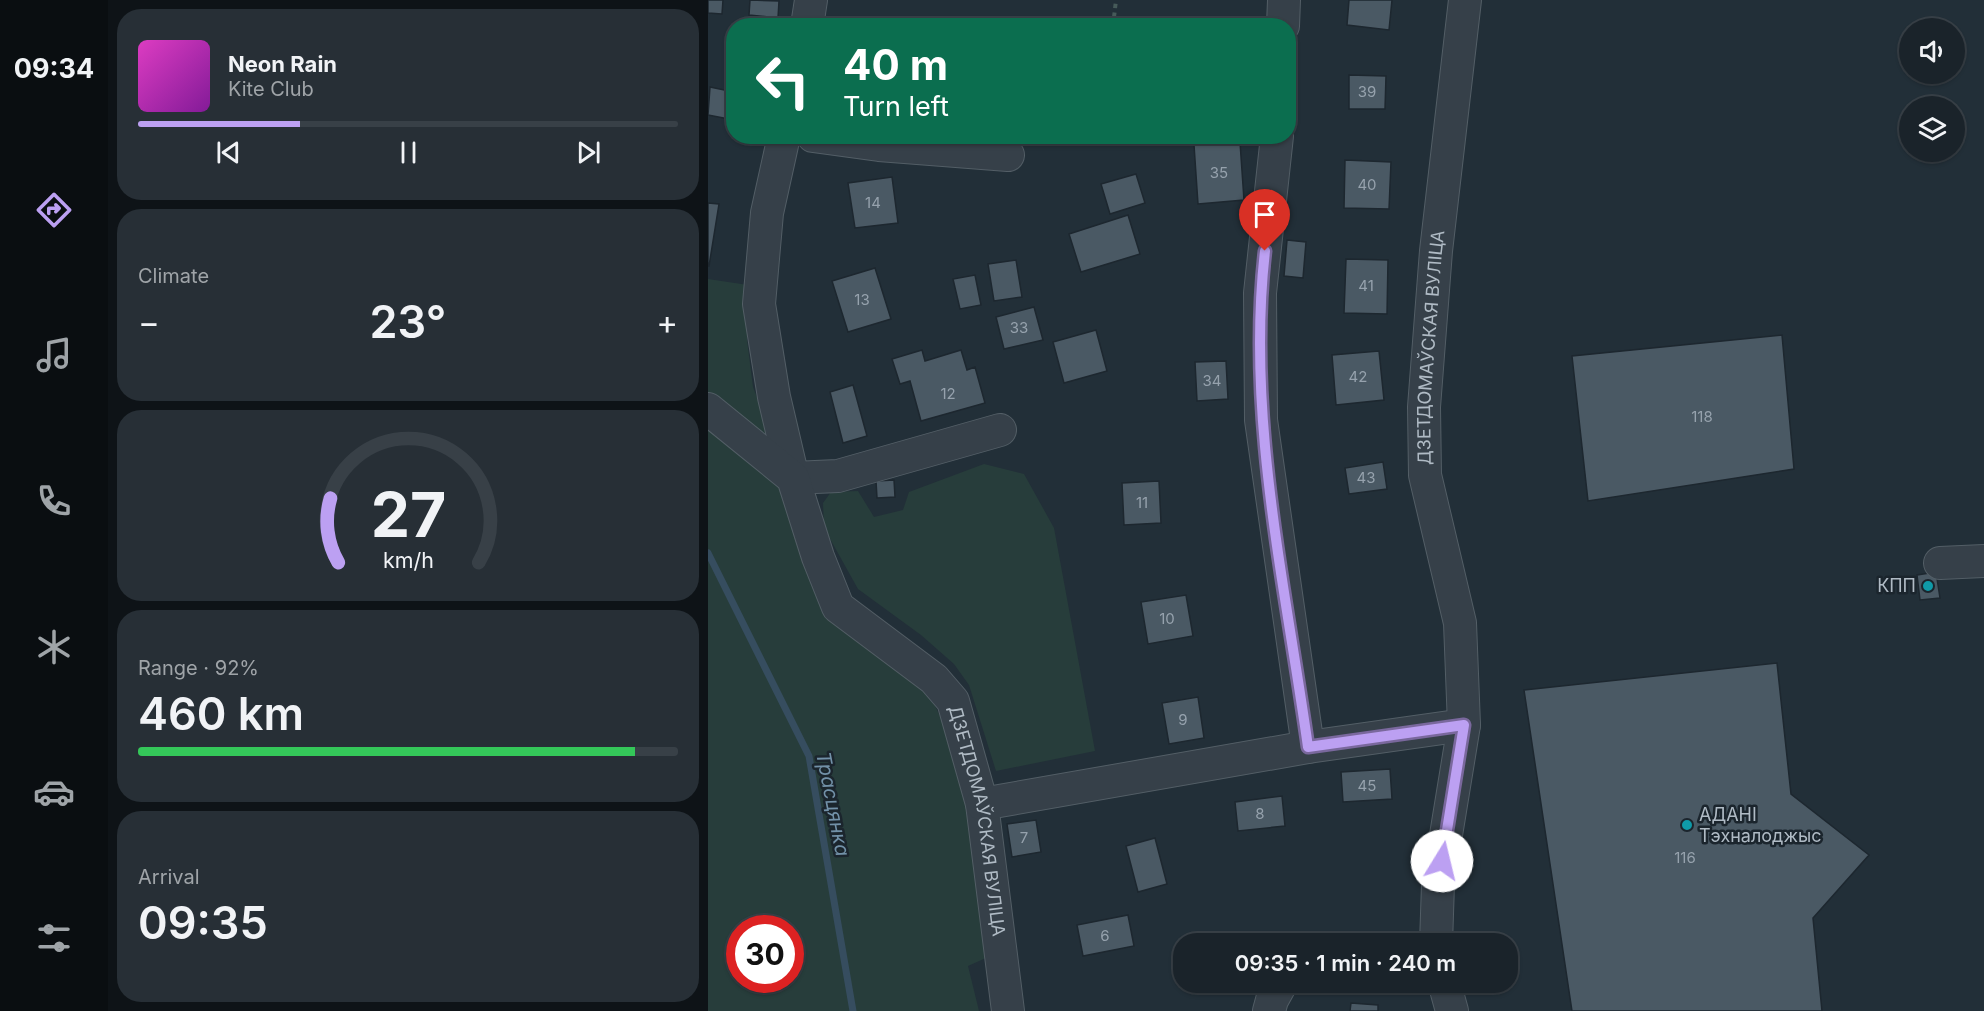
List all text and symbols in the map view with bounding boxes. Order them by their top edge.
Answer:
map controls [1899,18,1965,162]
button: sound [1899,18,1965,84]
text: 40 m [843,39,948,90]
icon: left [744,42,822,120]
text: Neon Rain [228,51,337,77]
text: 09:34 [14,52,94,85]
text: Kite Club [228,77,314,101]
house number: 39 [1358,82,1376,101]
text: Turn left [843,90,949,123]
button: layers [1899,96,1965,162]
icon: previous [212,136,245,169]
icon: pause [392,136,425,169]
icon: next [572,136,605,169]
house number: 35 [1210,163,1228,182]
house number: 40 [1357,175,1377,194]
icon: directions [33,189,75,231]
pin [1239,189,1290,251]
house number: 14 [865,193,881,212]
icon: arrive [1248,198,1281,231]
street label: ДЗЕТДОМАЎСКАЯ ВУЛІЦА [1413,229,1448,465]
text: Climate [138,264,209,288]
house number: 41 [1358,276,1374,295]
house number: 13 [854,290,870,309]
text: 23° [370,294,446,349]
text: − [138,302,160,342]
text: + [656,302,678,342]
house number: 33 [1010,318,1028,337]
icon: music [33,334,75,376]
house number: 42 [1349,367,1367,386]
house number: 34 [1203,371,1221,390]
house number: 12 [940,384,956,403]
house number: 118 [1691,407,1713,426]
house number: 43 [1357,468,1375,487]
text: 27 [370,477,446,552]
icon: phone [33,480,75,522]
house number: 11 [1136,493,1148,512]
text: km/h [383,547,433,573]
place label: КПП [1877,575,1916,596]
marker: КПП [1921,579,1935,593]
house number: 10 [1159,609,1175,628]
icon: climate [33,626,75,668]
text: Range · 92% [138,656,259,680]
text: 460 km [138,686,304,741]
street label: ДЗЕТДОМАЎСКАЯ ВУЛІЦА [945,703,1010,938]
house number: 9 [1178,710,1188,729]
water label: Трасцянка [811,750,855,858]
icon: car [33,771,75,813]
house number: 45 [1358,776,1376,795]
house number: 8 [1255,804,1265,823]
place label: АДАНІ Тэхналоджыс [1699,804,1822,846]
marker: АДАНІ Тэхналоджыс [1680,818,1694,832]
house number: 7 [1020,828,1028,847]
position arrow [1410,829,1474,893]
house number: 116 [1674,848,1696,867]
text: Arrival [138,865,200,889]
text: 09:35 [138,895,268,950]
speed limit sign: 30 [726,915,804,993]
icon: filters [33,917,75,959]
house number: 6 [1100,926,1110,945]
text: 09:35 · 1 min · 240 m [1235,950,1456,976]

